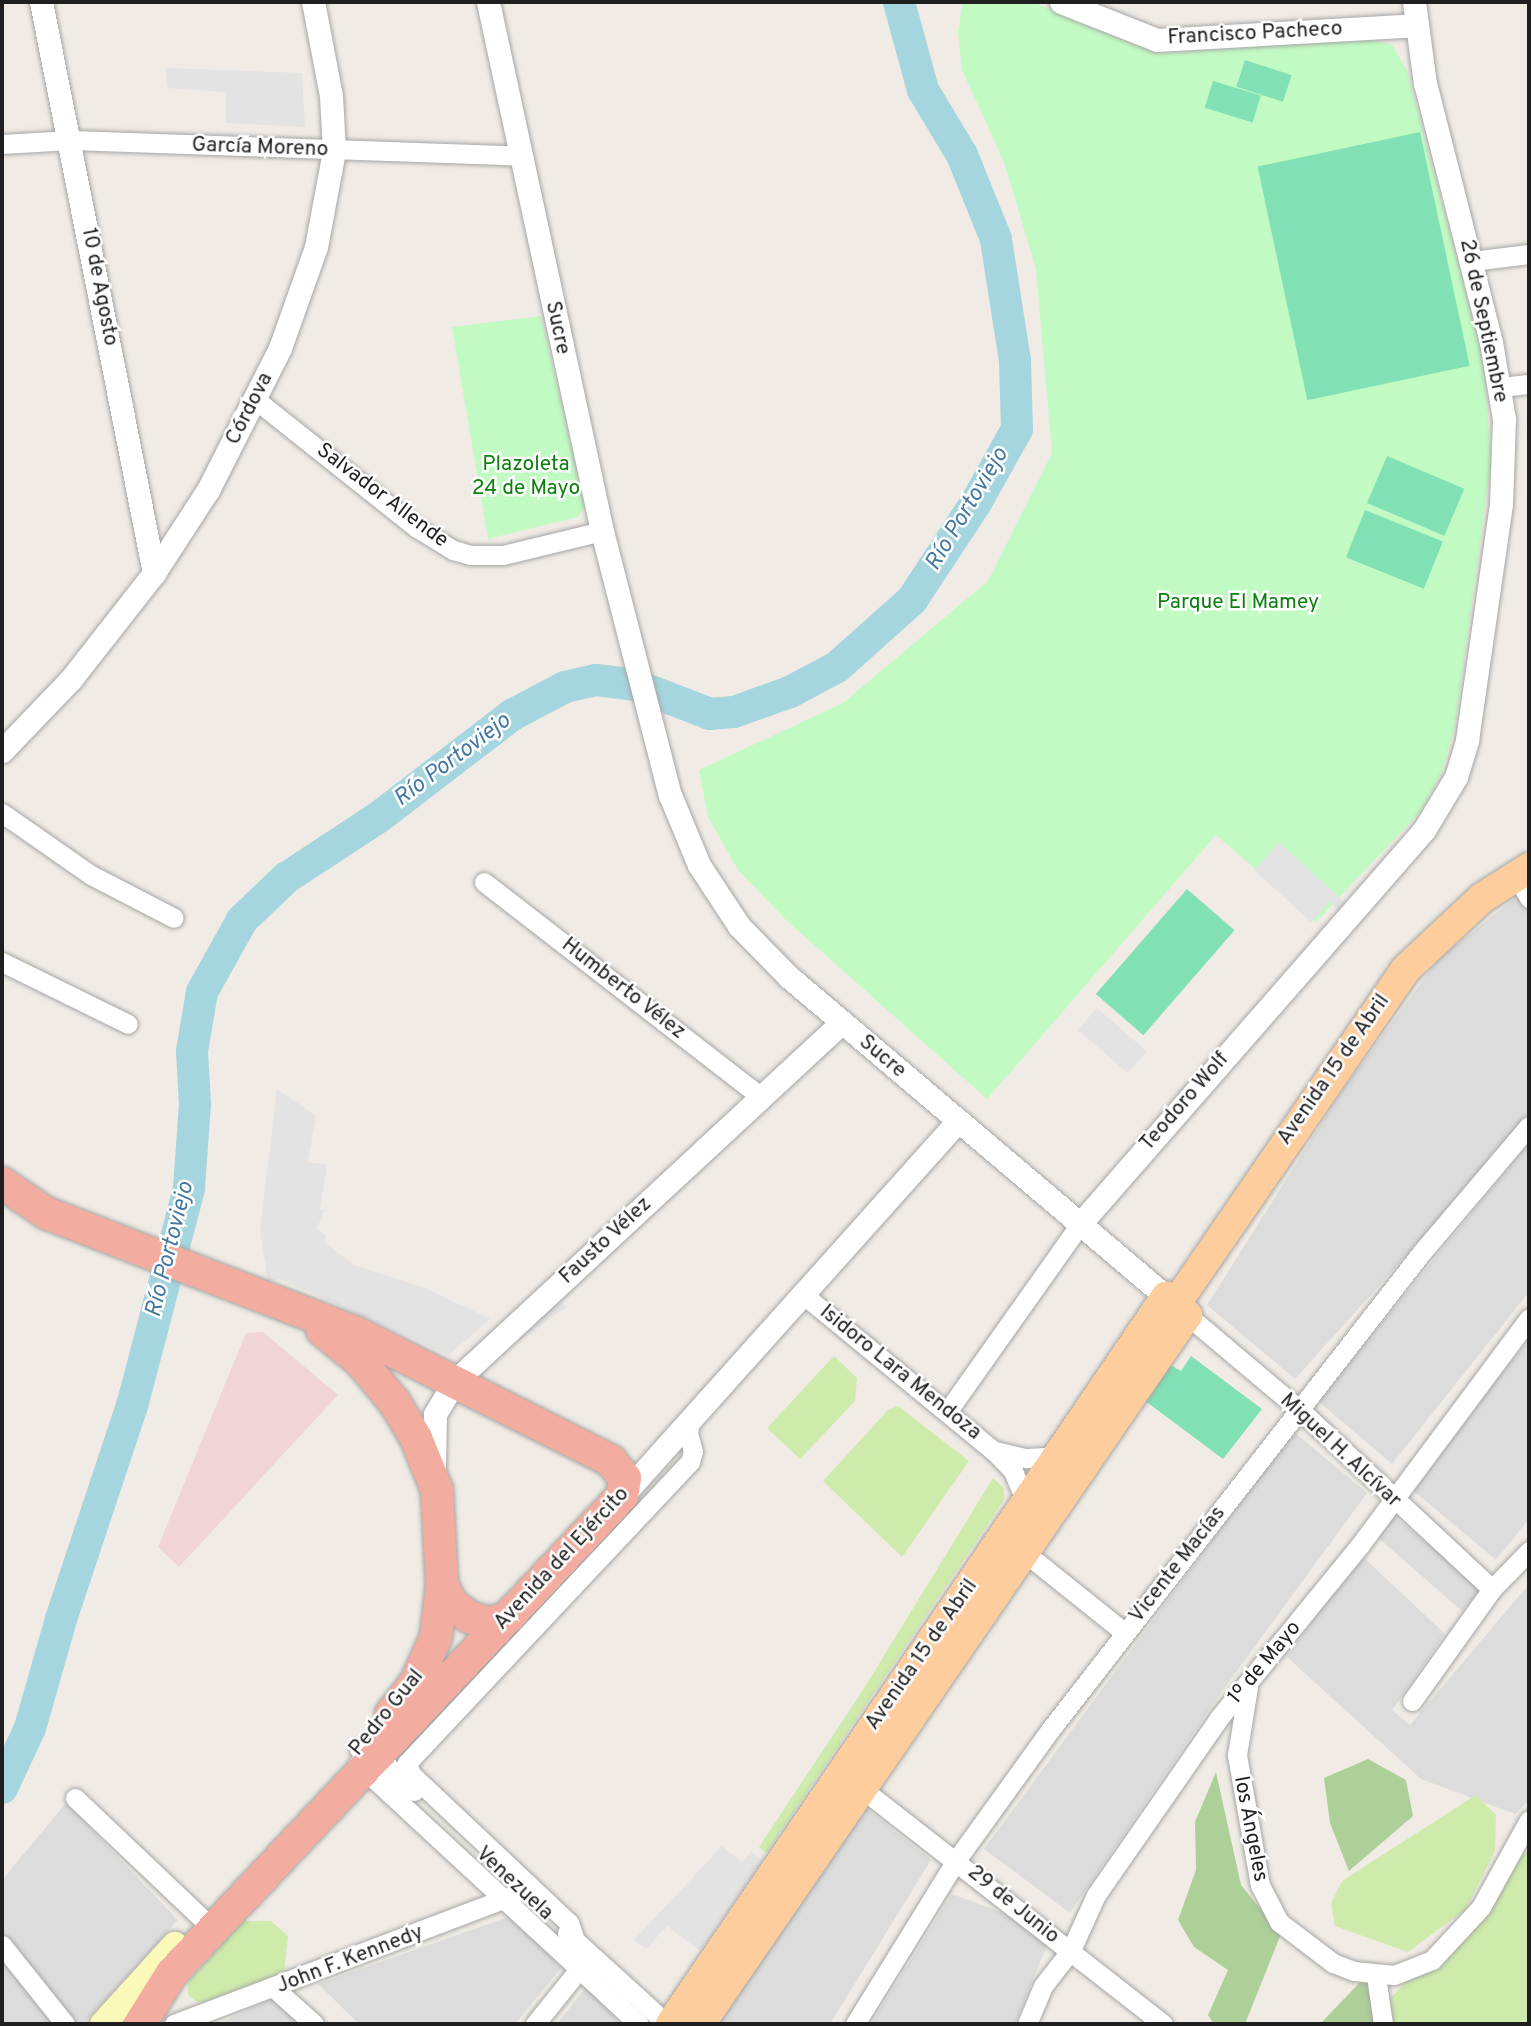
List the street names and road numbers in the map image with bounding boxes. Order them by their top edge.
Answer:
street label: Francisco Pacheco [1167,17,1343,51]
street label: García Moreno [191,133,329,163]
street label: 10 de Agosto [75,225,123,349]
street label: 26 de Septiembre [1453,237,1513,405]
street label: Sucre [539,299,575,357]
street label: Córdova [221,369,279,449]
street label: Salvador Allende [311,438,453,554]
street label: Humberto Vélez [556,933,690,1045]
street label: Avenida 15 de Abril [1272,989,1396,1151]
street label: Sucre [853,1030,911,1084]
street label: Teodoro Wolf [1135,1047,1235,1157]
street label: Fausto Vélez [555,1192,657,1290]
street label: Isidoro Lara Mendoza [814,1300,986,1446]
street label: Miguel H. Alcívar [1274,1388,1406,1514]
street label: Avenida del Ejército [489,1482,635,1636]
street label: Vicente Macías [1125,1502,1231,1628]
street label: Avenida 15 de Abril [860,1574,984,1736]
street label: 1º de Mayo [1223,1616,1307,1710]
street label: Pedro Gual [344,1665,430,1761]
street label: los Ángeles [1227,1774,1273,1884]
street label: Venezuela [470,1842,558,1926]
street label: 29 de Junio [962,1860,1064,1950]
street label: John F. Kennedy [273,1920,427,2000]

